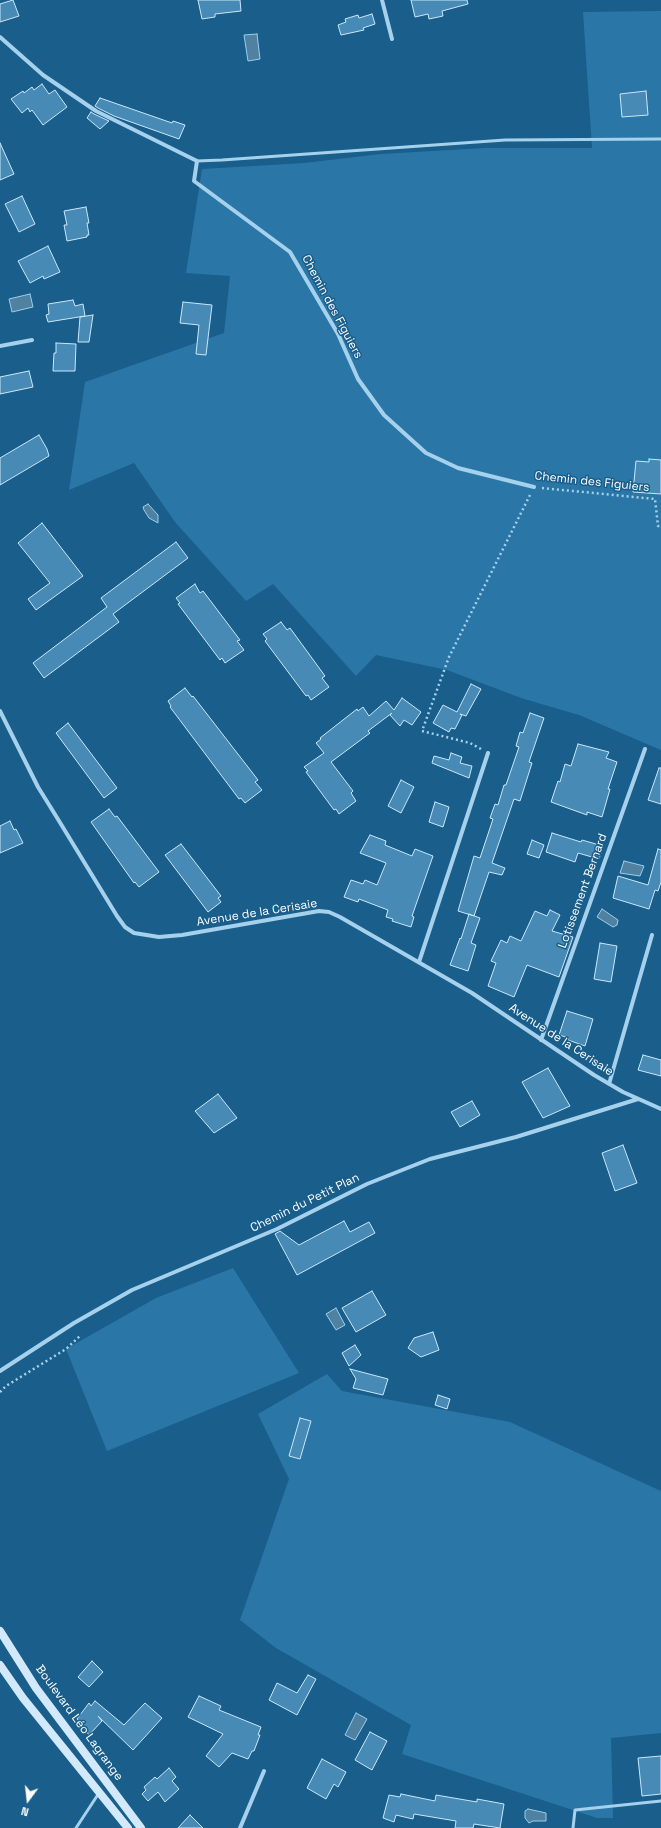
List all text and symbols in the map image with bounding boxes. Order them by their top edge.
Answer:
street label: Chemin des Figuiers [299,253,365,361]
street label: Chemin des Figuiers [534,469,650,495]
street label: Lotissement Bernard [556,832,610,950]
street label: Avenue de la Cerisaie [196,896,318,930]
street label: Avenue de la Cerisaie [506,1001,616,1079]
street label: Chemin du Petit Plan [248,1170,362,1236]
street label: Boulevard Léo Lagrange [32,1662,126,1784]
north arrow [8,1780,48,1820]
text: N [20,1804,30,1819]

